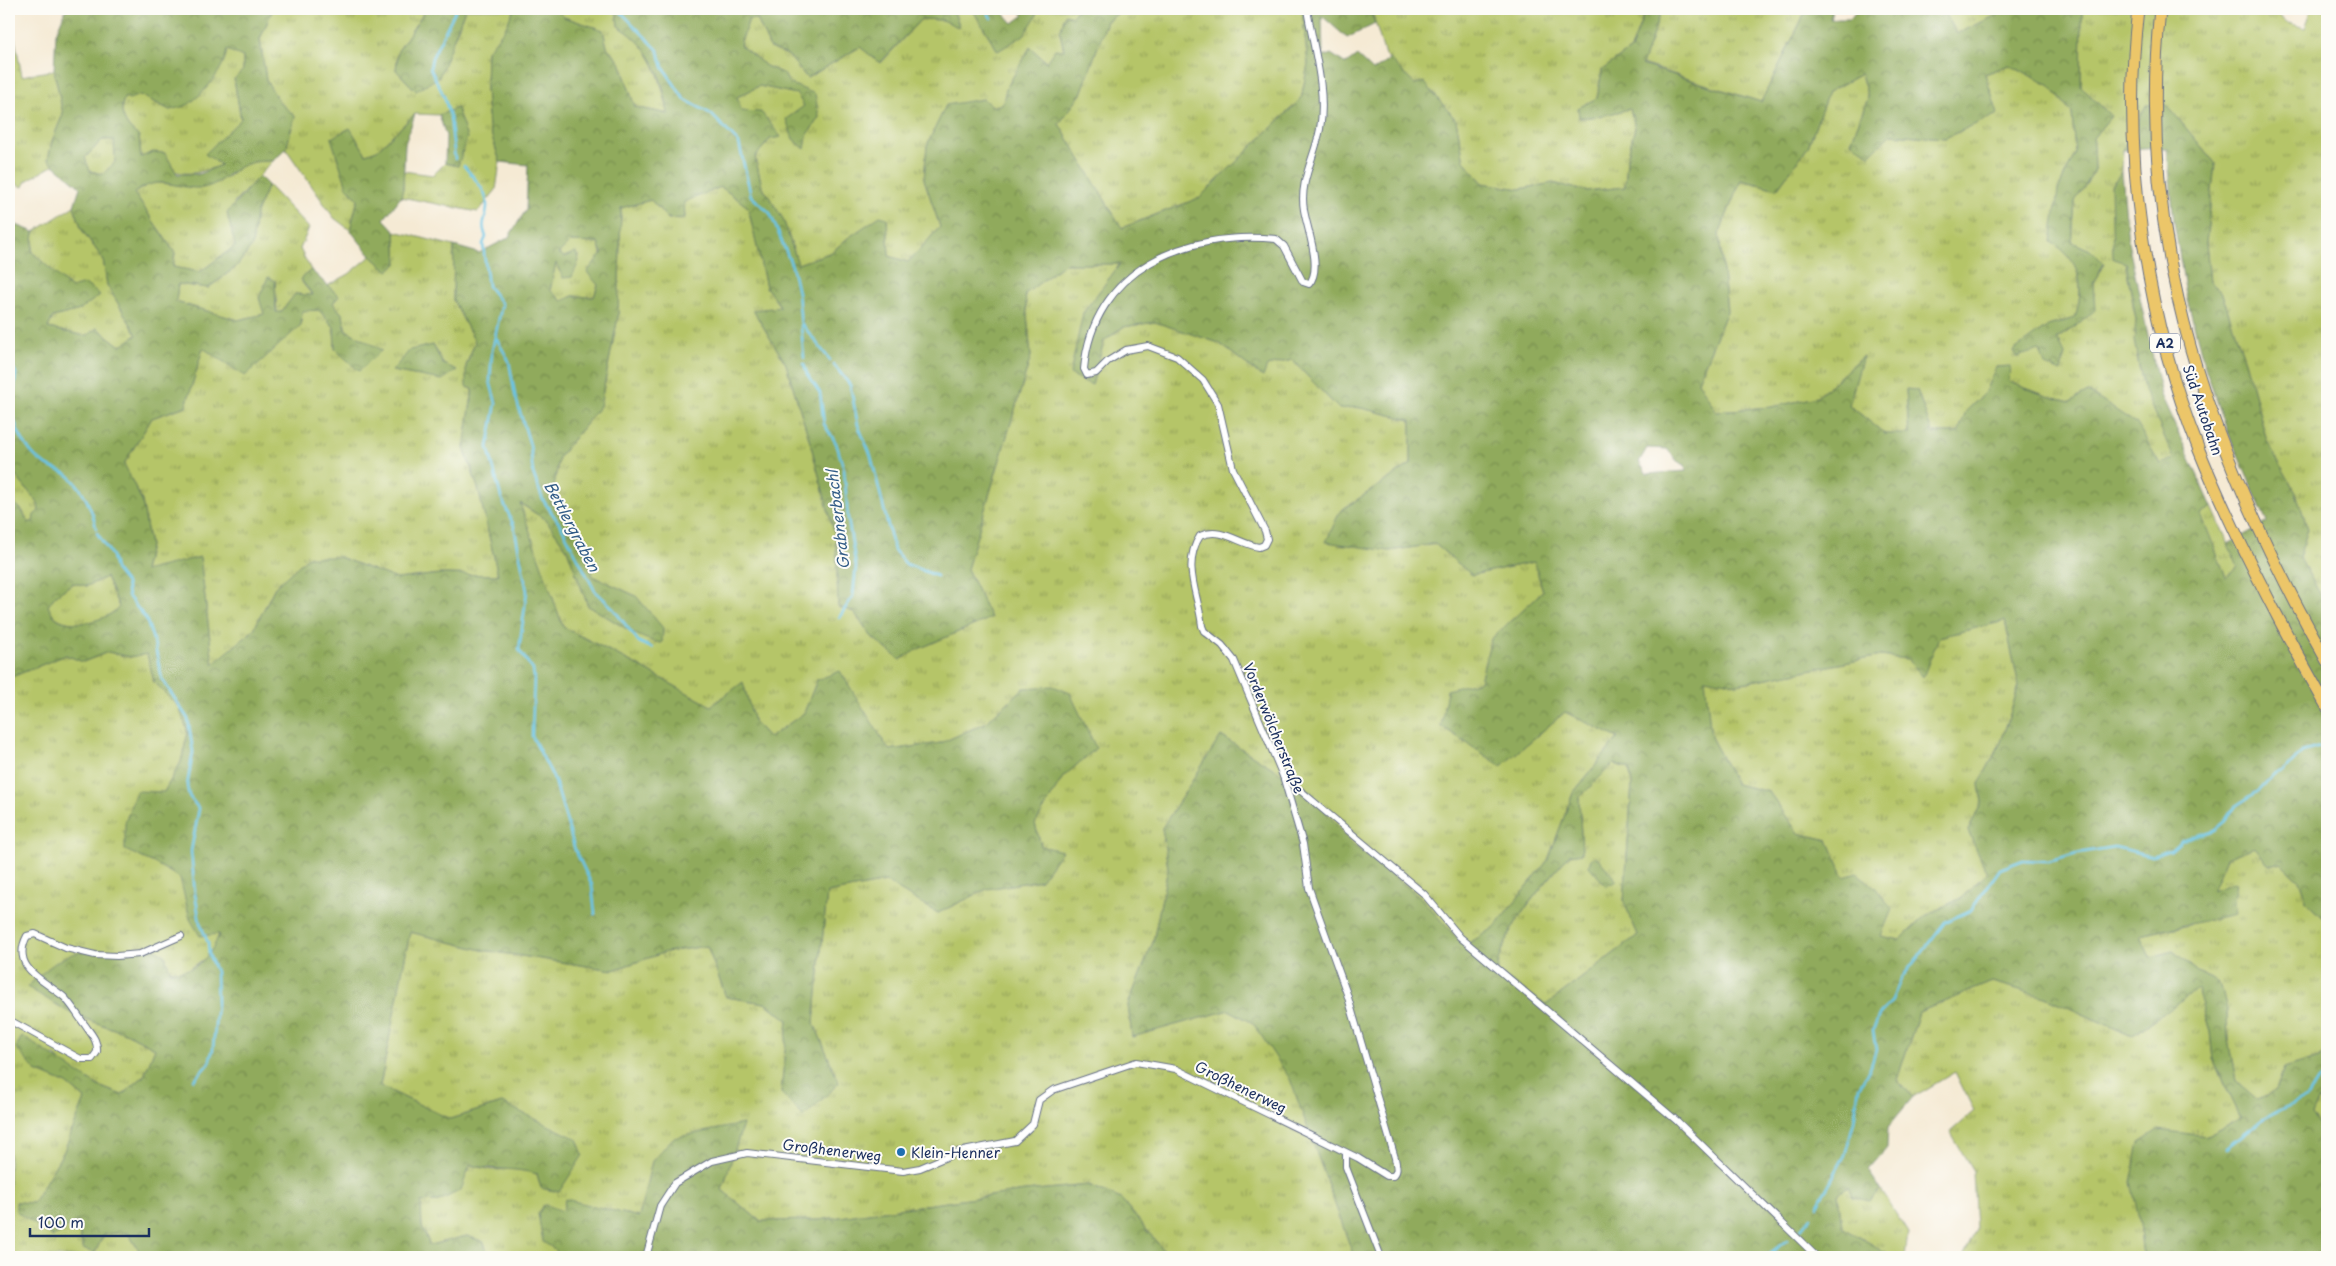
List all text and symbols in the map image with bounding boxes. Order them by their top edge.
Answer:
road number: A2 [2150,333,2180,352]
street label: Süd Autobahn [2178,362,2228,458]
water label: Grabnerbachl [819,466,855,571]
water label: Bettlergraben [539,477,607,576]
street label: Vorderwölcherstraße [1238,659,1310,797]
street label: Großhenerweg [1192,1056,1290,1118]
street label: Großhenerweg [781,1134,883,1166]
place label: Klein-Henner [911,1142,1001,1163]
marker: Klein-Henner [895,1146,907,1158]
scale bar [30,1206,149,1238]
text: 100 m [38,1210,84,1233]

